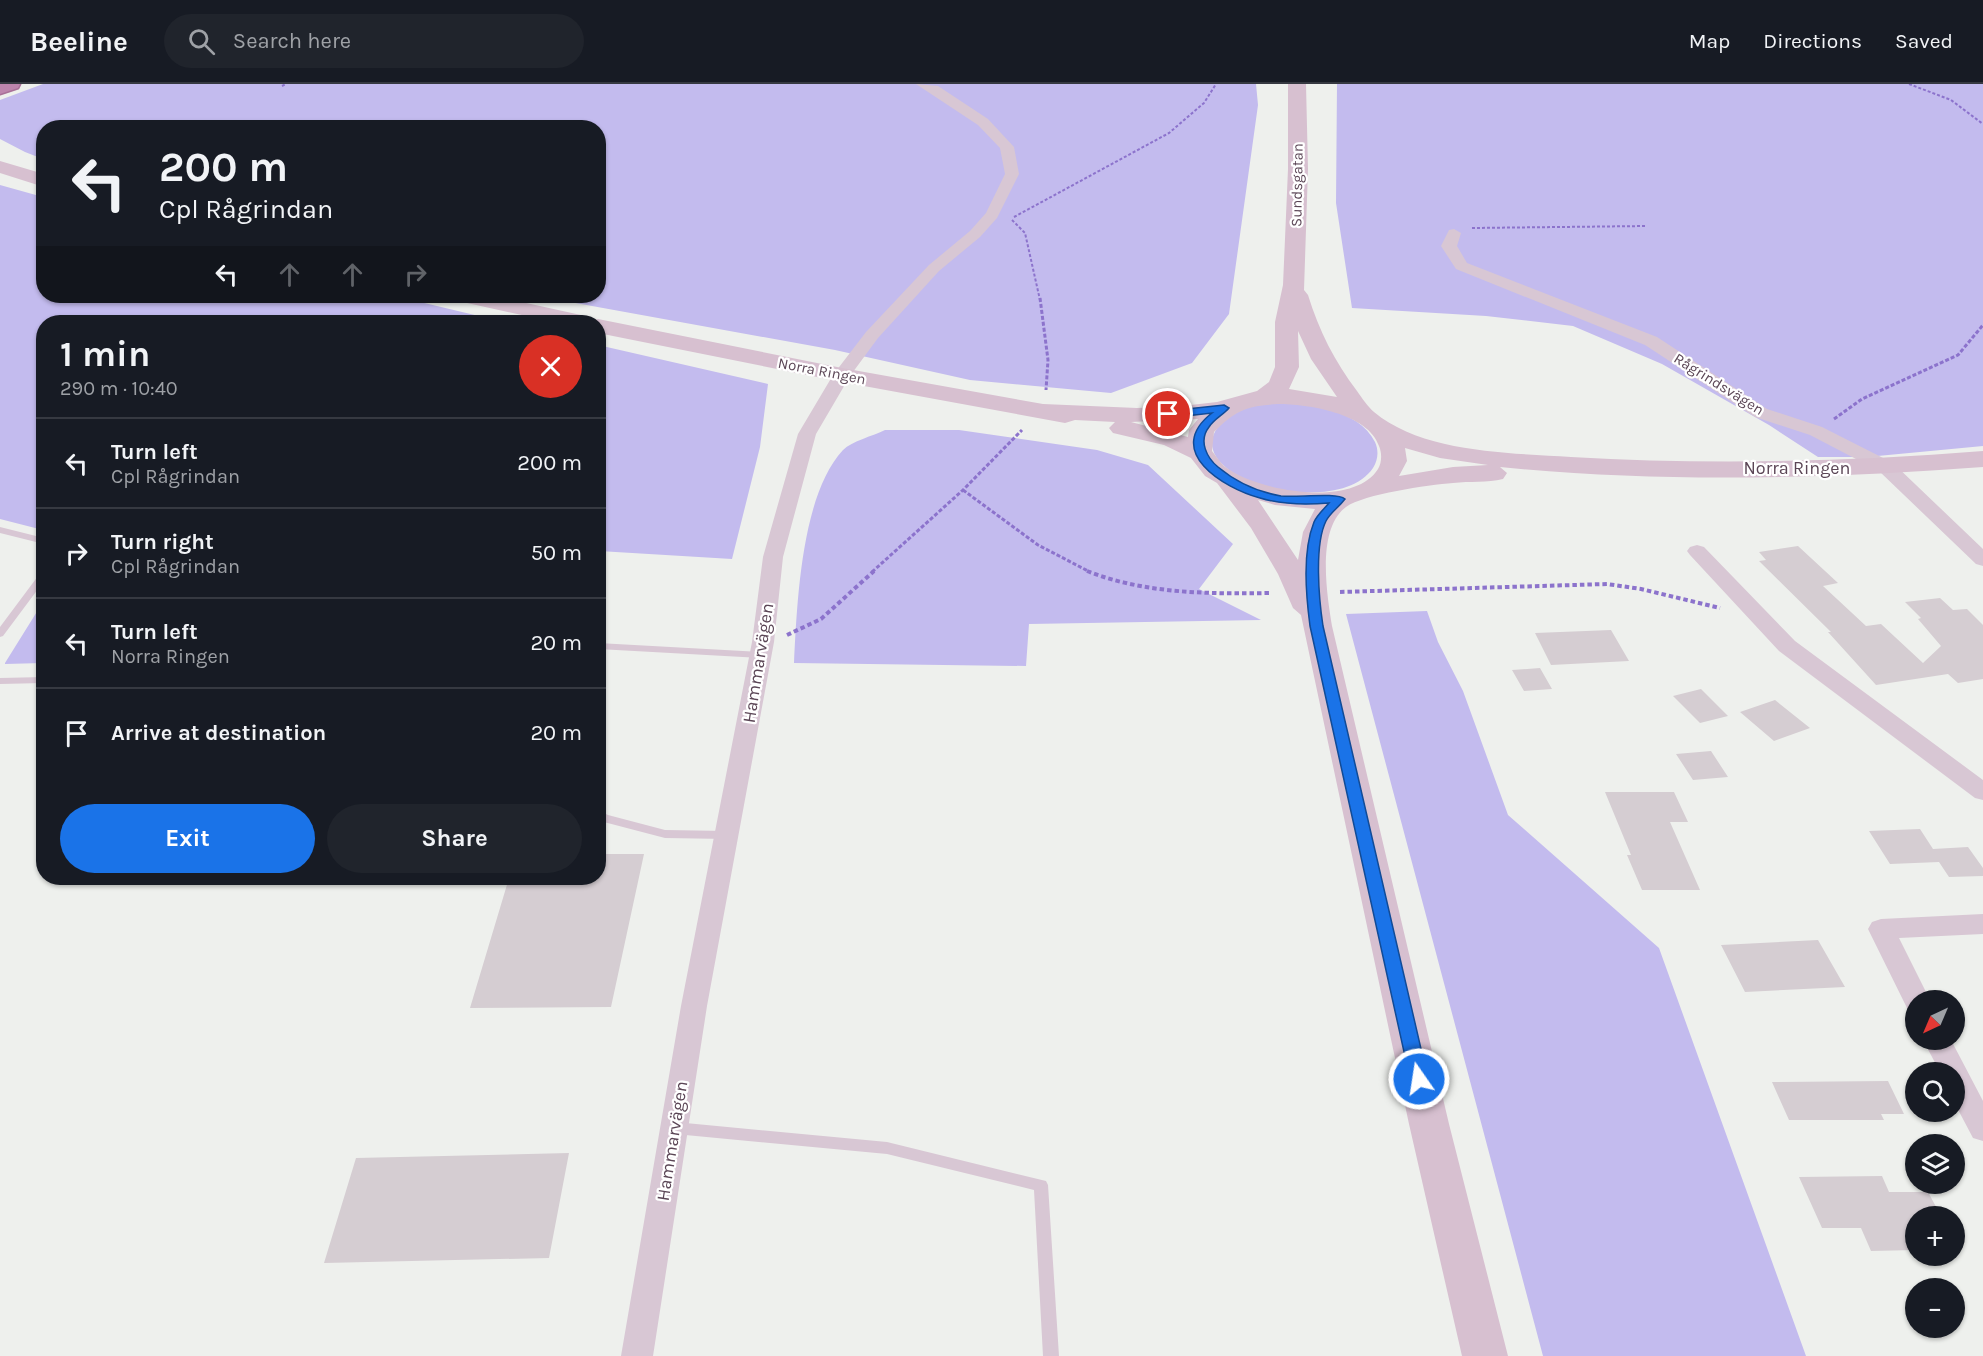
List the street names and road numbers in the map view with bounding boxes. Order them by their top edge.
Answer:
street label: Sundsgatan [1287,143,1307,227]
street label: Rågrindsvägen [1671,349,1767,419]
street label: Norra Ringen [777,354,867,388]
street label: Norra Ringen [1744,457,1850,479]
street label: Hammarvägen [738,601,778,725]
street label: Hammarvägen [652,1079,692,1203]

